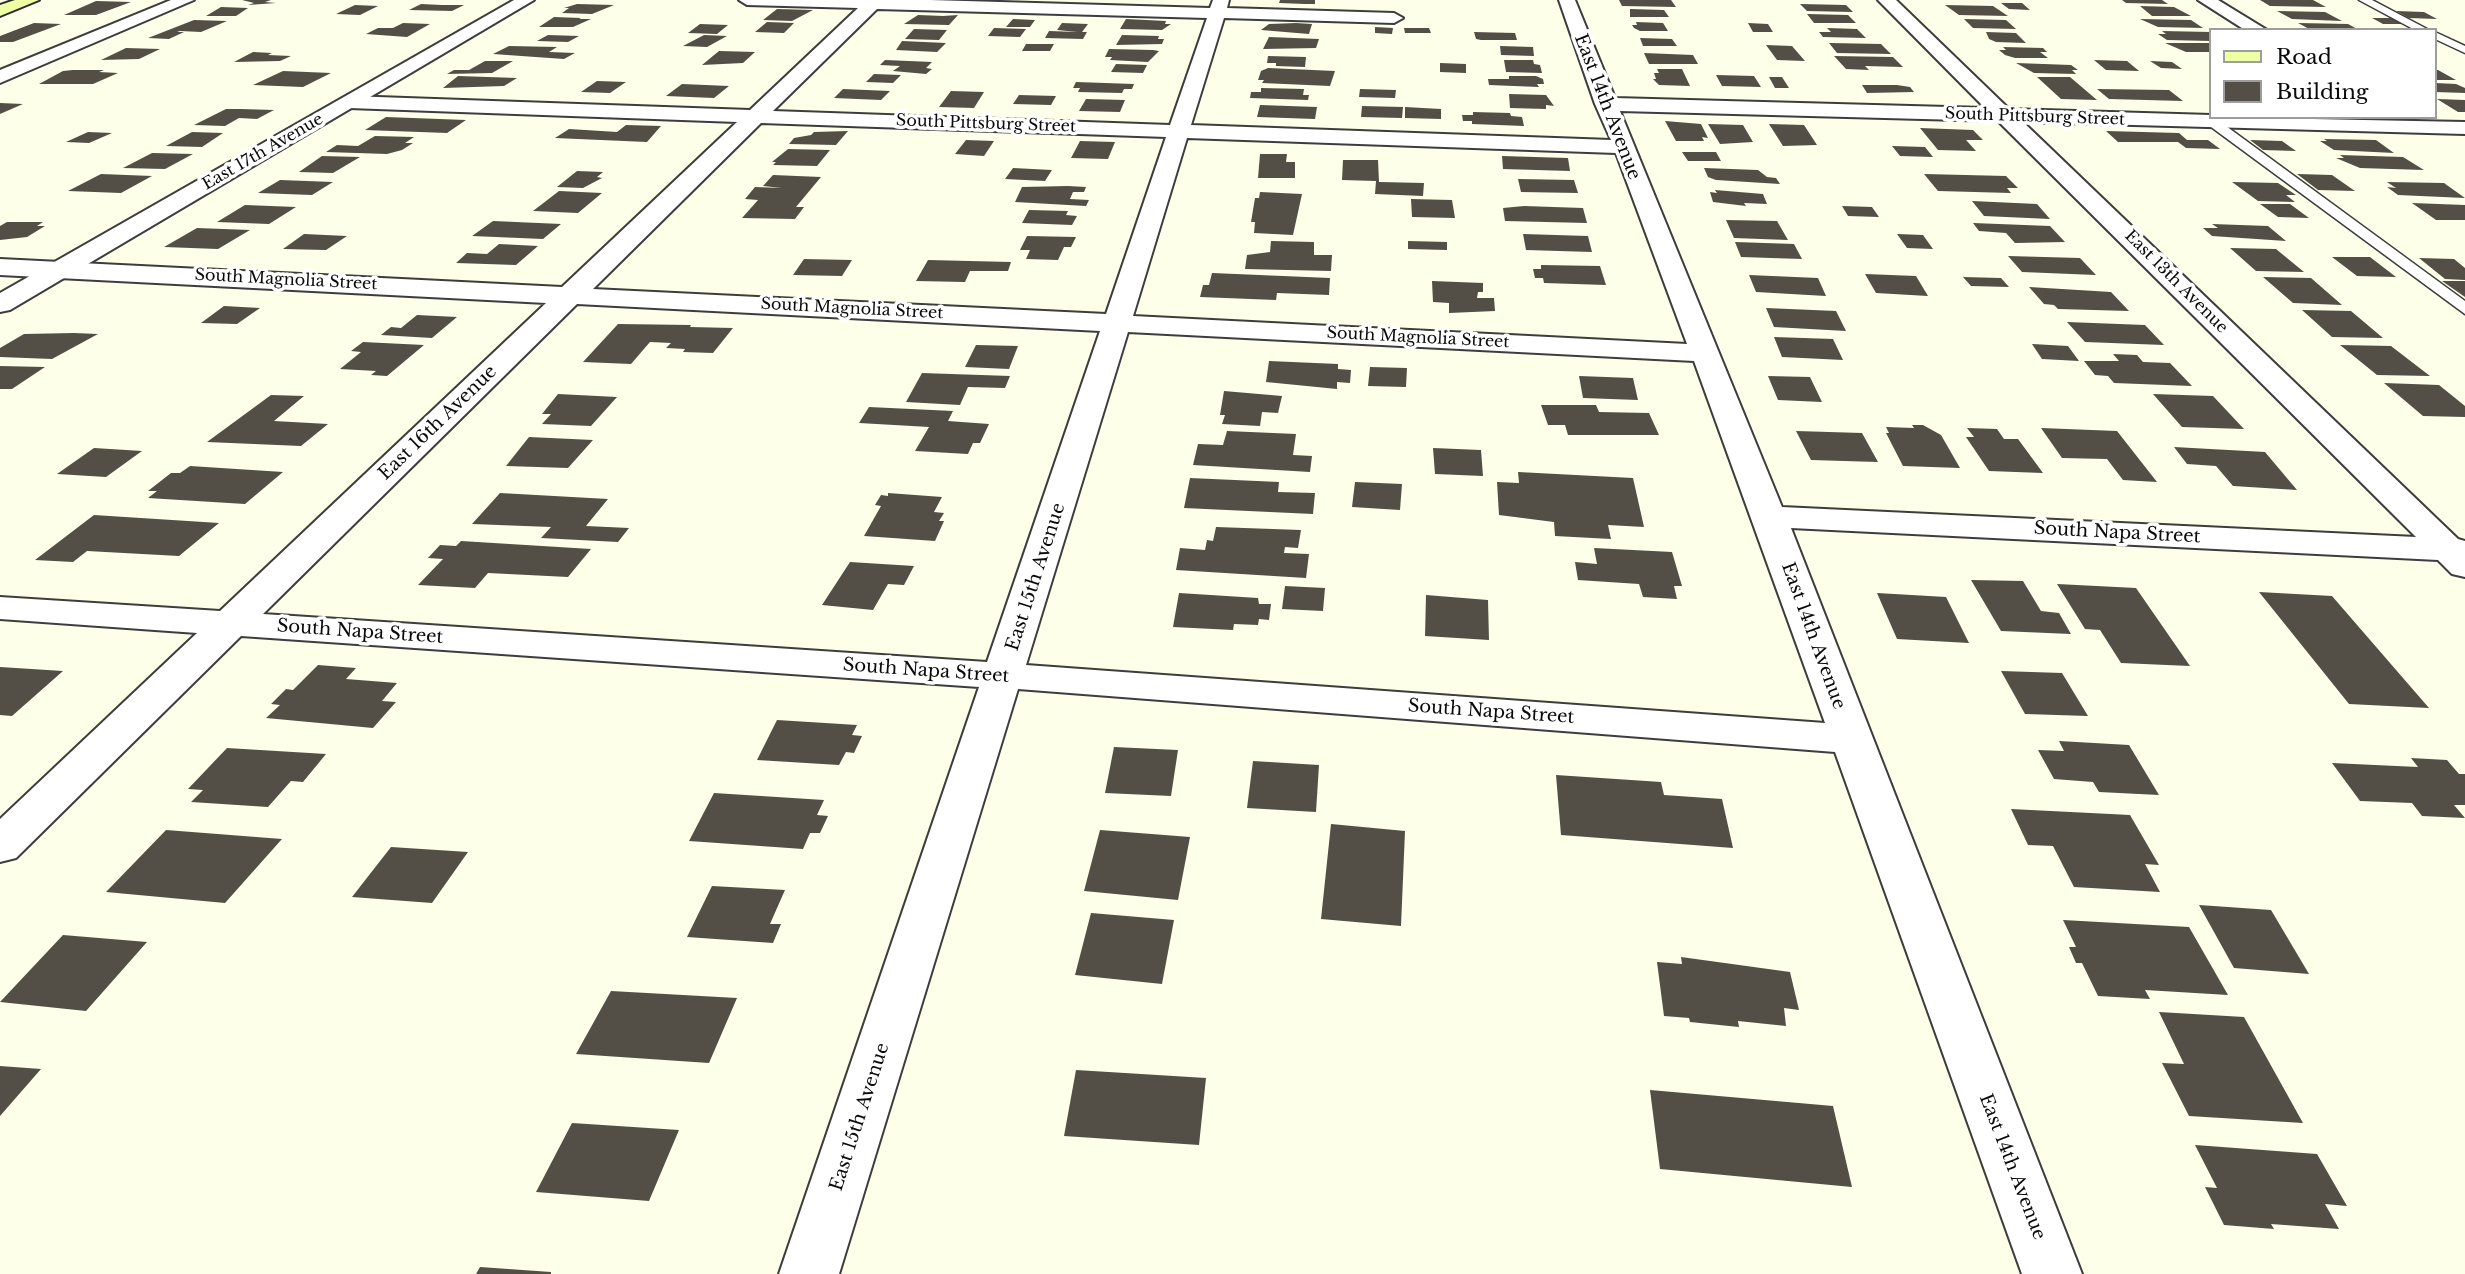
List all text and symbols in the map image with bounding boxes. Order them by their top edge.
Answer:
legend [2210,28,2437,119]
street label: East 14th Avenue [1569,31,1645,183]
text: Road [2276,44,2332,70]
text: Building [2276,79,2368,105]
street label: South Pittsburg Street [1945,104,2125,130]
street label: East 17th Avenue [199,110,327,194]
street label: South Pittsburg Street [896,111,1076,137]
street label: East 13th Avenue [2120,226,2232,338]
street label: South Magnolia Street [194,266,378,294]
street label: South Magnolia Street [760,295,944,323]
street label: South Magnolia Street [1326,324,1510,352]
street label: East 16th Avenue [375,361,501,485]
street label: East 15th Avenue [1002,500,1070,654]
street label: South Napa Street [2033,518,2201,548]
street label: East 14th Avenue [1776,560,1850,712]
street label: South Napa Street [276,615,444,649]
street label: South Napa Street [842,654,1010,688]
street label: South Napa Street [1407,695,1575,729]
street label: East 15th Avenue [826,1040,894,1194]
street label: East 14th Avenue [1974,1091,2050,1243]

